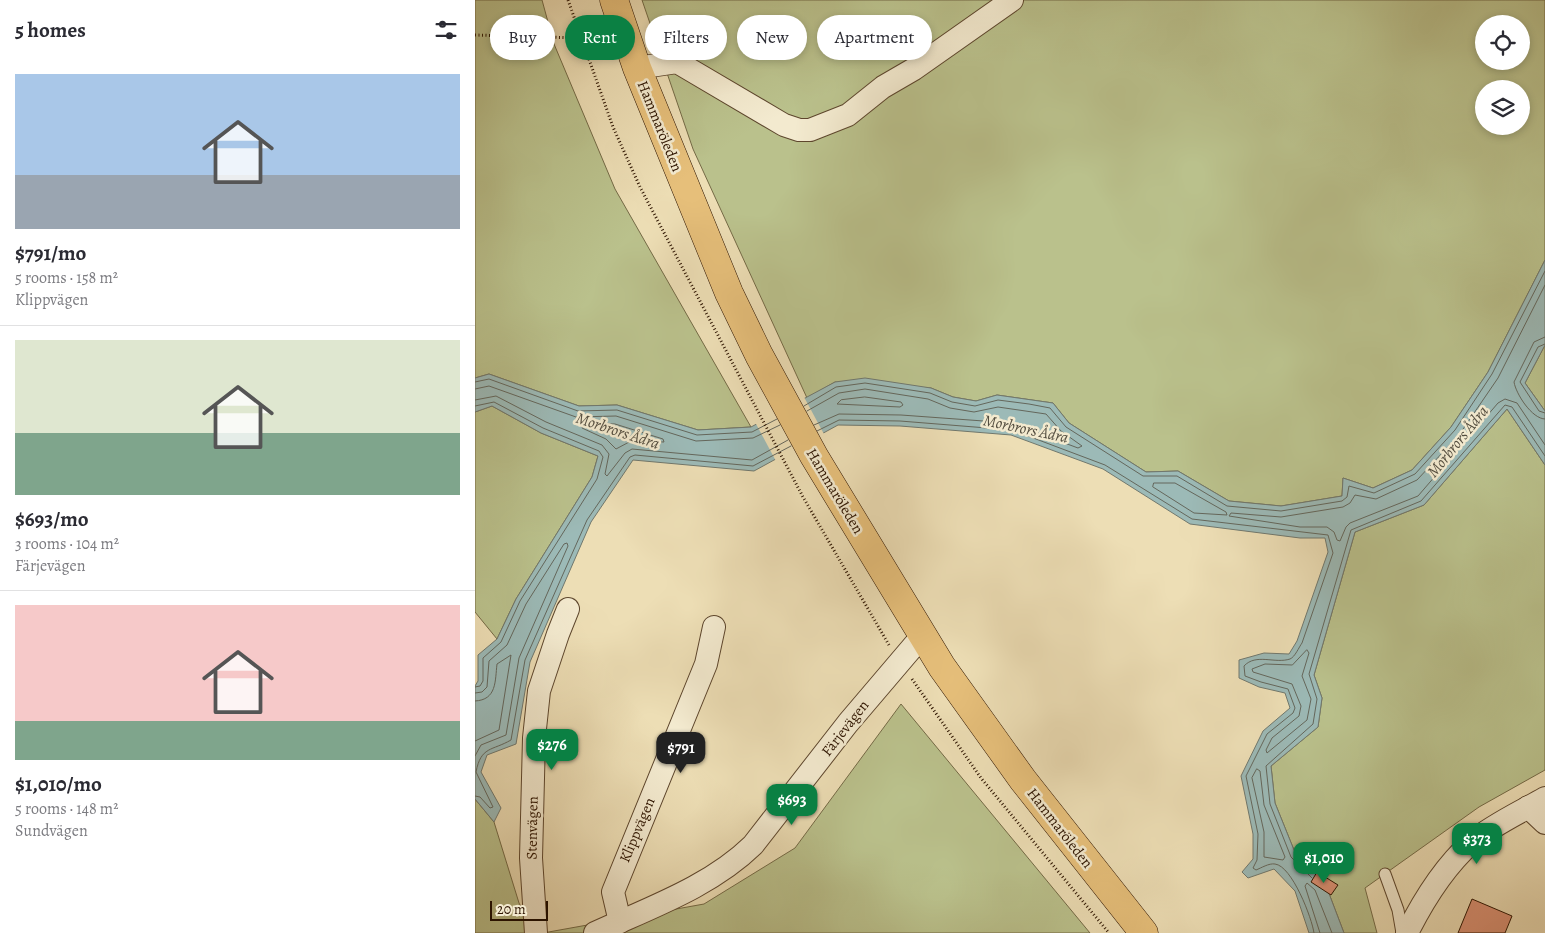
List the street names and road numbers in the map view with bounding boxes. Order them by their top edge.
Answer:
street label: Hammaröleden [633,78,687,174]
street label: Hammaröleden [802,445,868,537]
street label: Färjevägen [817,696,873,760]
street label: Hammaröleden [1022,784,1098,872]
street label: Klippvägen [614,794,660,866]
street label: Stenvägen [521,796,543,860]

